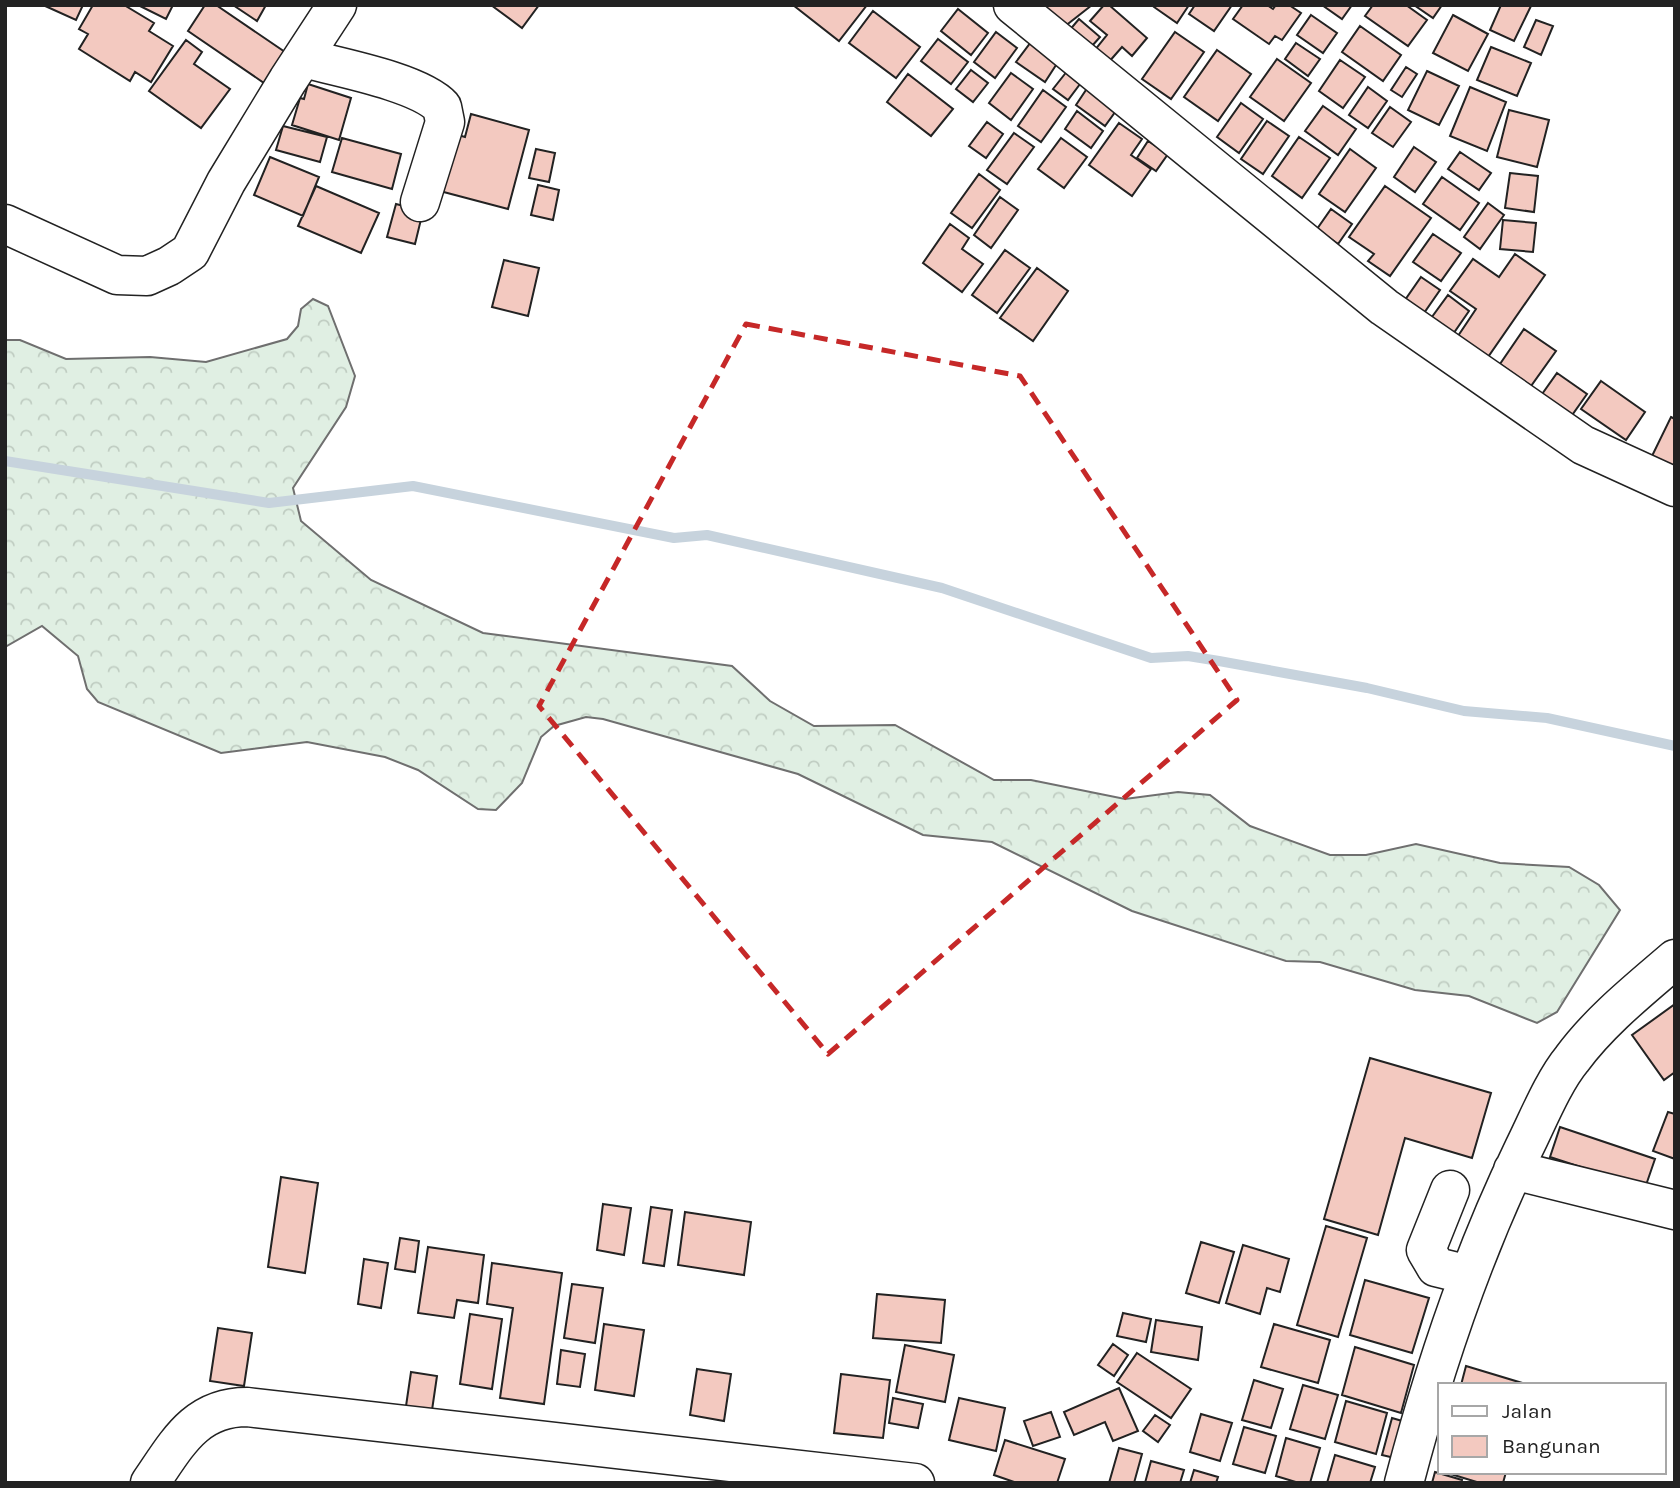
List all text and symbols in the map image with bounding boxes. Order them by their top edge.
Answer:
legend [1438,1383,1666,1474]
text: Jalan [1502,1399,1552,1423]
text: Bangunan [1502,1434,1601,1458]

